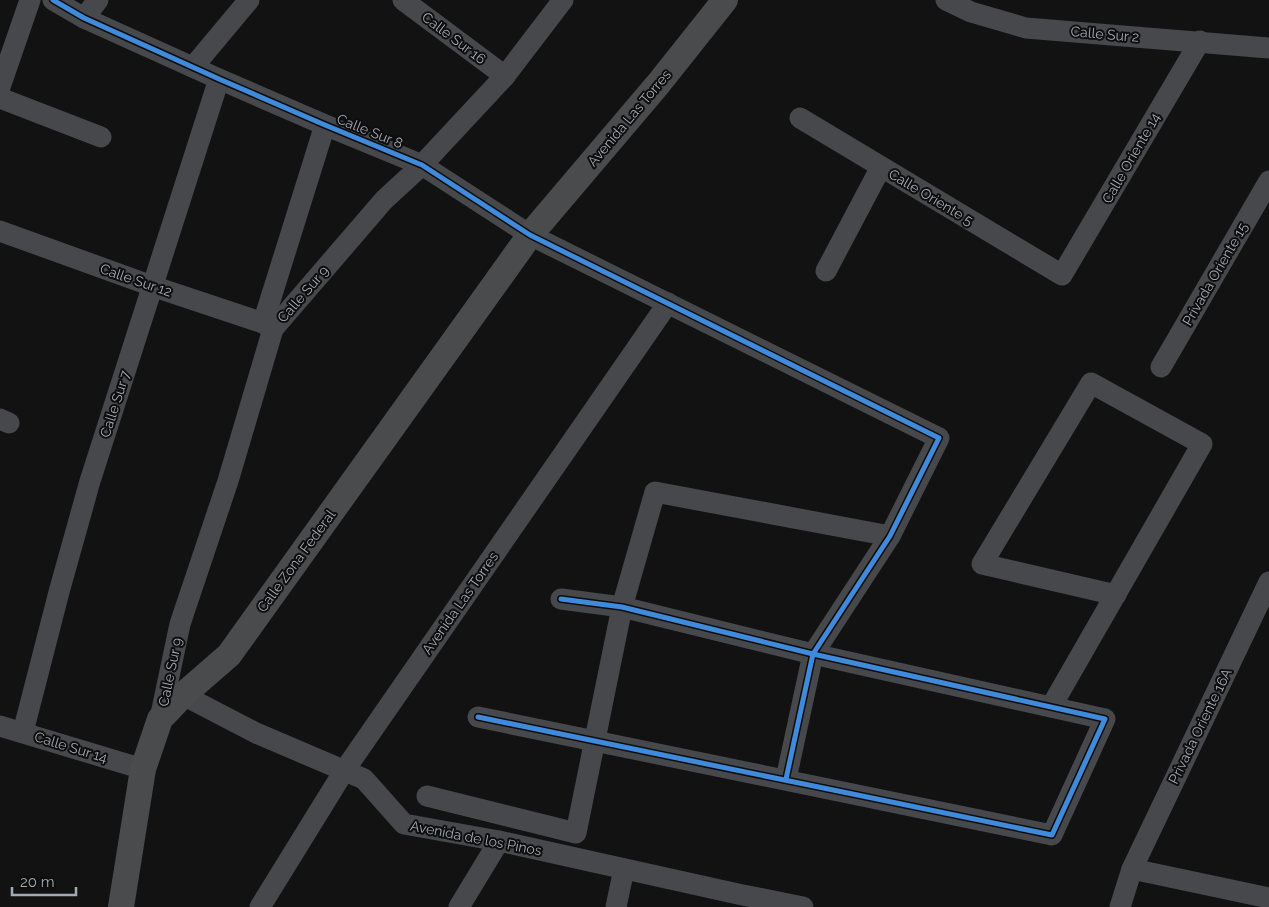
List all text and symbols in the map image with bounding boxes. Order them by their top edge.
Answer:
street label: Calle Sur 16 [419,9,489,67]
street label: Calle Sur 2 [1070,23,1140,45]
street label: Avenida Las Torres [584,66,674,170]
street label: Calle Sur 8 [335,110,405,152]
street label: Calle Oriente 14 [1099,110,1163,206]
street label: Calle Oriente 5 [886,166,976,229]
street label: Privada Oriente 15 [1179,219,1251,328]
street label: Calle Sur 12 [98,260,174,300]
street label: Calle Sur 9 [274,262,332,326]
street label: Calle Sur 7 [97,368,133,439]
street label: Calle Zona Federal [254,507,338,615]
street label: Avenida Las Torres [419,549,501,657]
street label: Calle Sur 9 [155,636,185,708]
street label: Privada Oriente 16A [1165,665,1235,786]
street label: Calle Sur 14 [33,728,110,766]
street label: Avenida de los Pinos [409,817,543,859]
scale bar [12,864,76,896]
text: 20 m [20,873,55,891]

